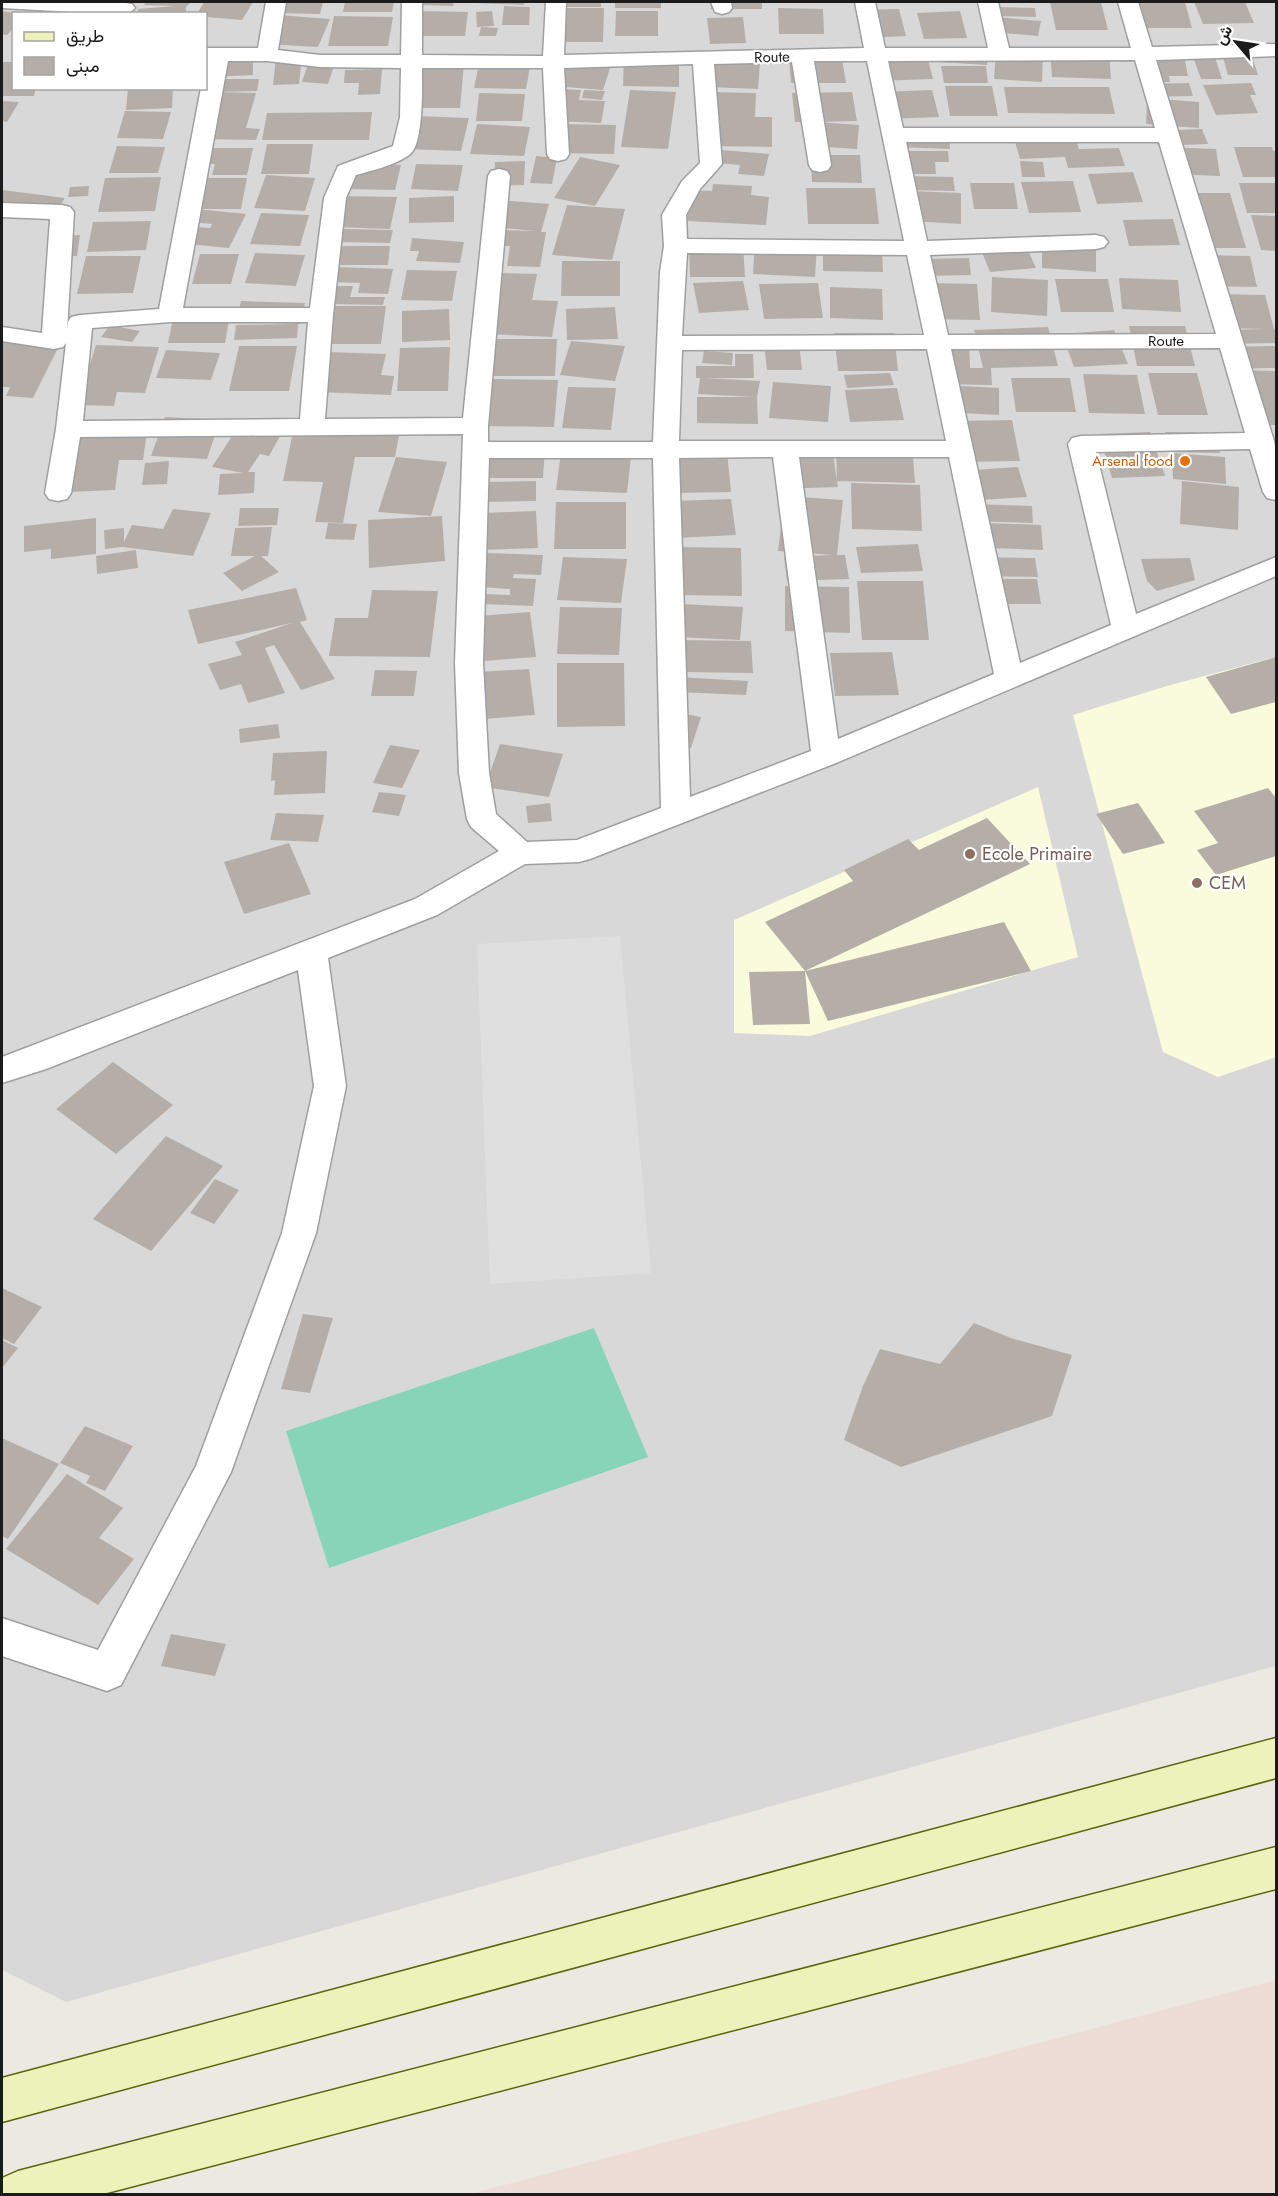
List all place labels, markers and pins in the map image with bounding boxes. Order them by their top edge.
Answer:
place label: Arsenal food [1092,450,1173,472]
marker: Arsenal food [1178,454,1192,468]
place label: Ecole Primaire [982,841,1092,867]
marker: Ecole Primaire [963,847,977,861]
place label: CEM [1209,870,1246,896]
marker: CEM [1190,876,1204,890]

